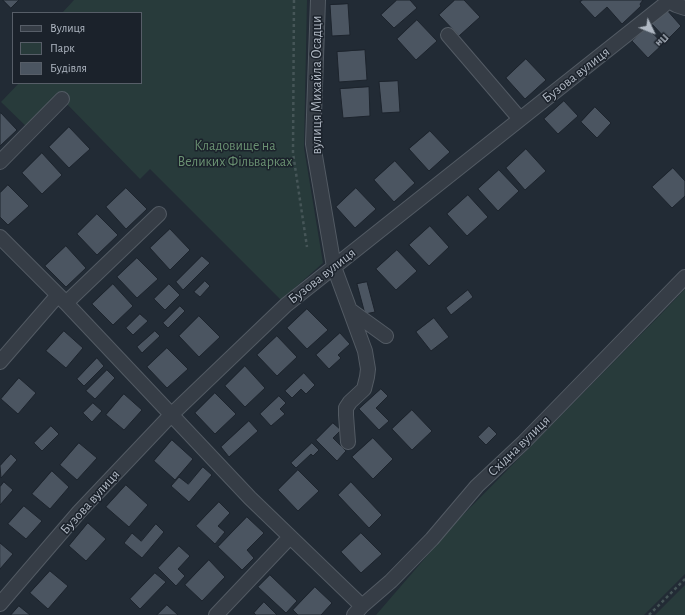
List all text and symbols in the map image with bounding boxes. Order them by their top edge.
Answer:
legend [12,12,142,84]
north arrow [633,12,673,52]
street label: вулиця Михайла Осадци [309,16,325,154]
text: Вулиця [50,22,85,34]
text: Пн [654,32,671,49]
text: Парк [50,42,75,54]
street label: Бузова вулиця [539,43,613,107]
text: Будівля [50,62,87,74]
park label: Кладовище на Великих Фільварках [178,138,292,170]
street label: Бузова вулиця [285,244,359,308]
street label: Східна вулиця [484,412,554,480]
street label: Бузова вулиця [57,466,123,538]

